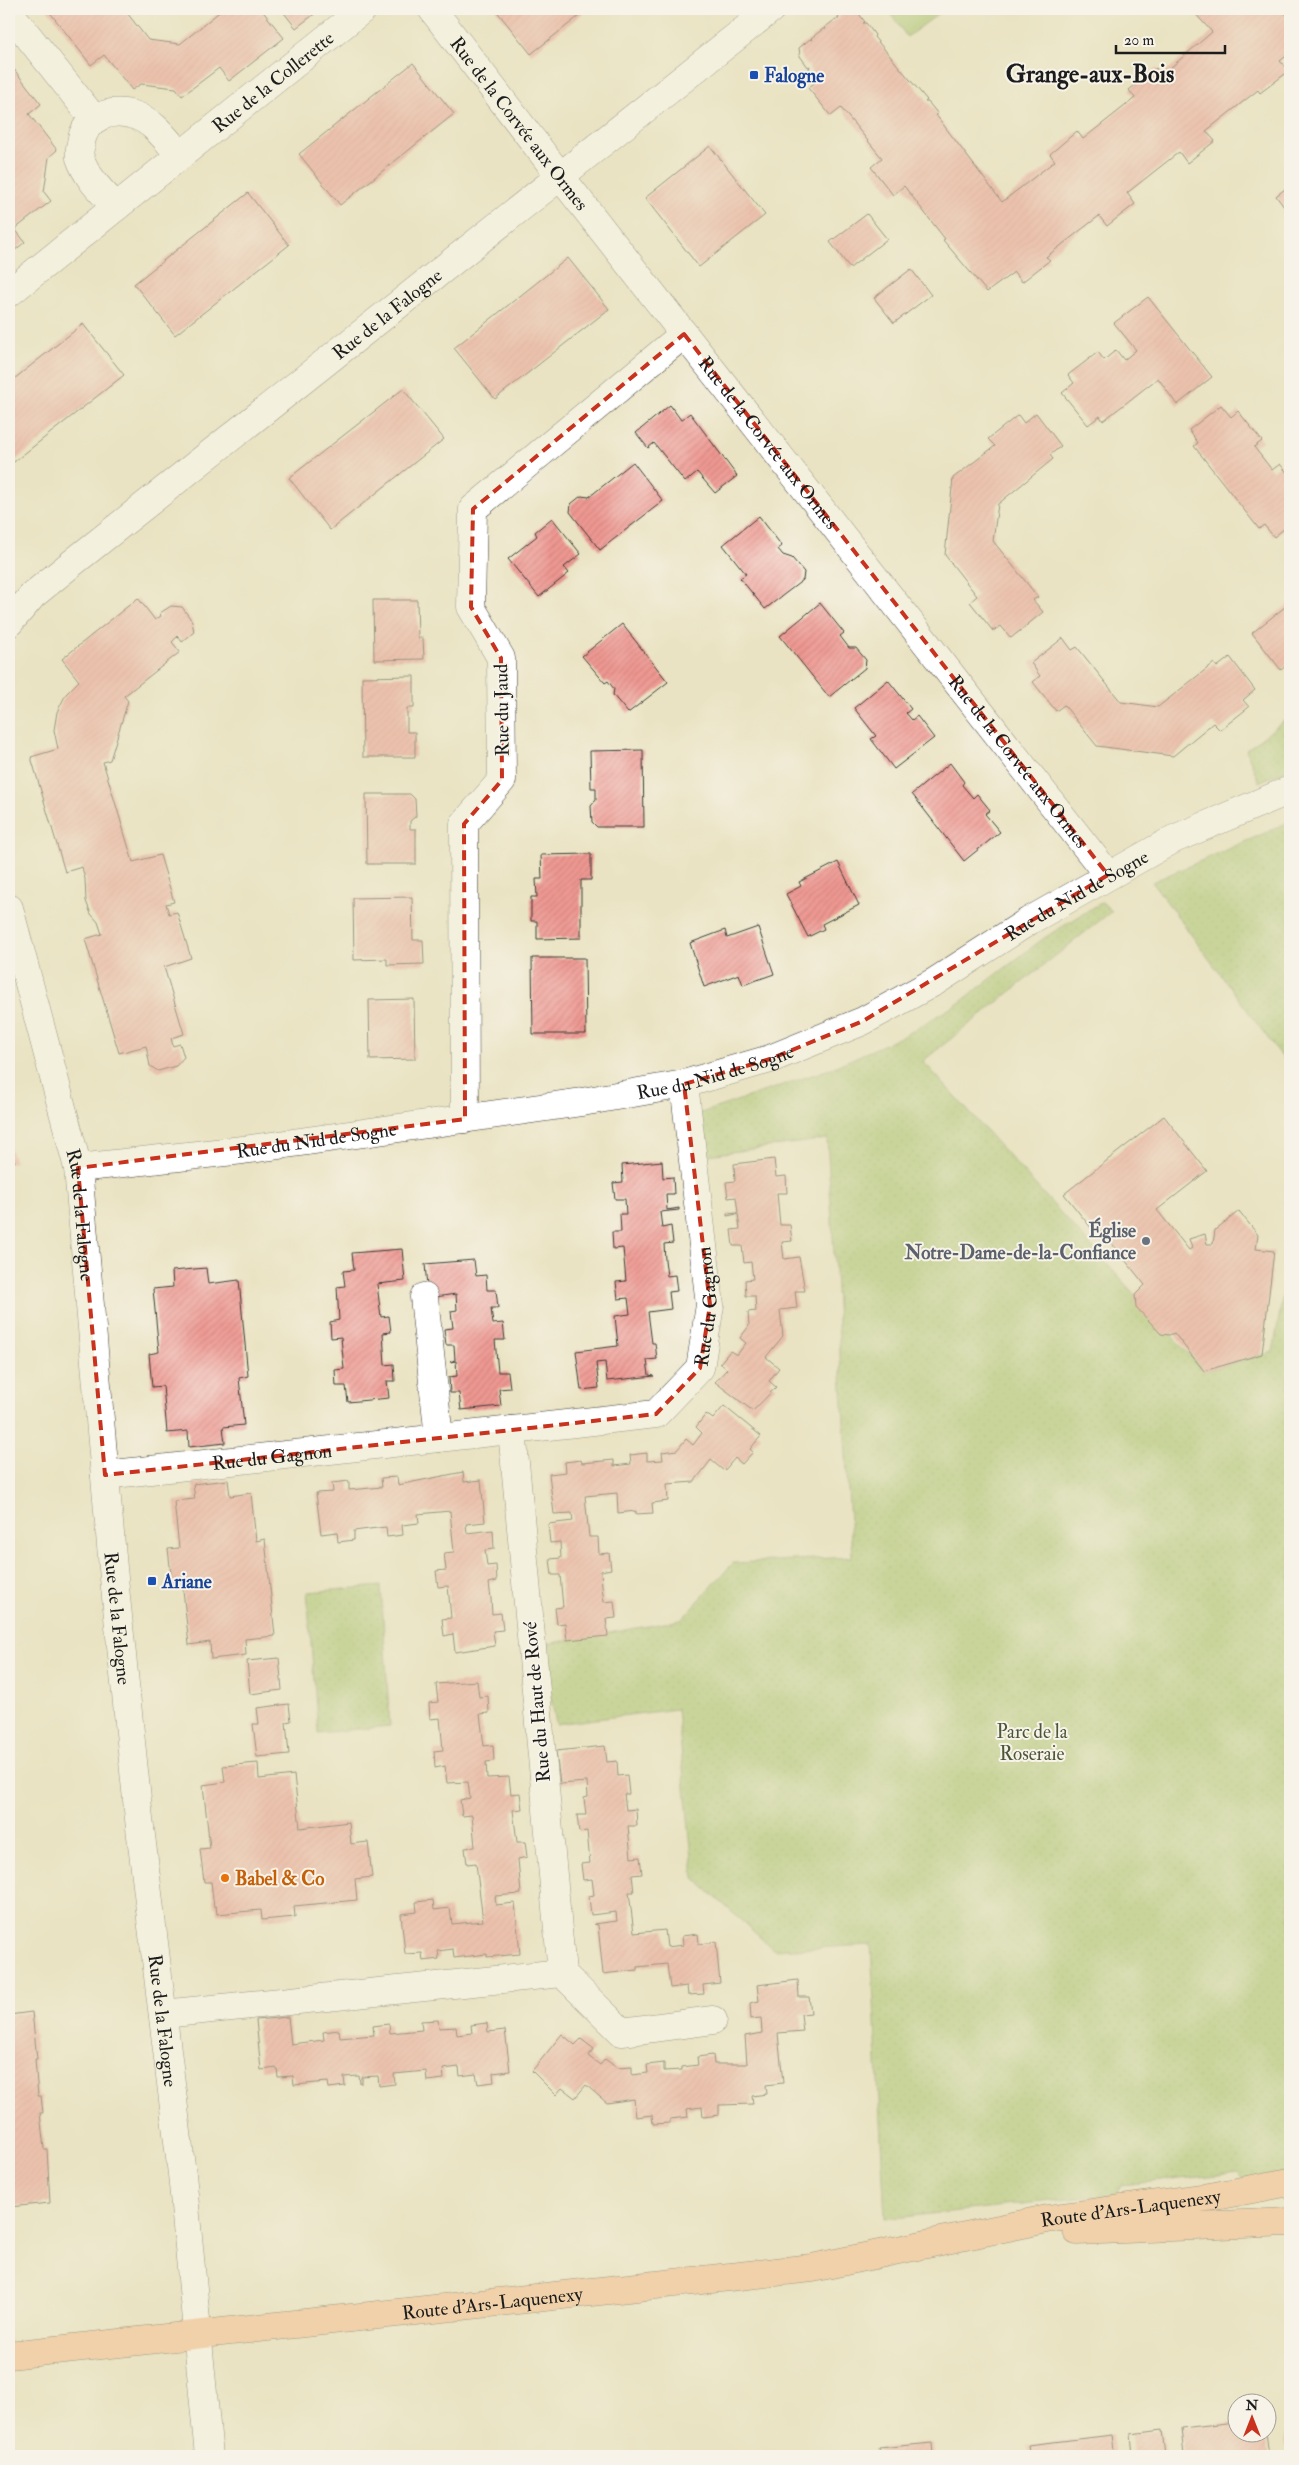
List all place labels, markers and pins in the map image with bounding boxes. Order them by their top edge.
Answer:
place label: Falogne [764,64,824,89]
marker: Falogne [748,69,760,81]
place label: Église Notre-Dame-de-la-Confiance [904,1217,1136,1265]
marker: Église Notre-Dame-de-la-Confiance [1140,1235,1152,1247]
place label: Ariane [161,1570,212,1594]
marker: Ariane [146,1575,158,1587]
place label: Babel & Co [235,1867,324,1891]
marker: Babel & Co [219,1872,231,1884]

